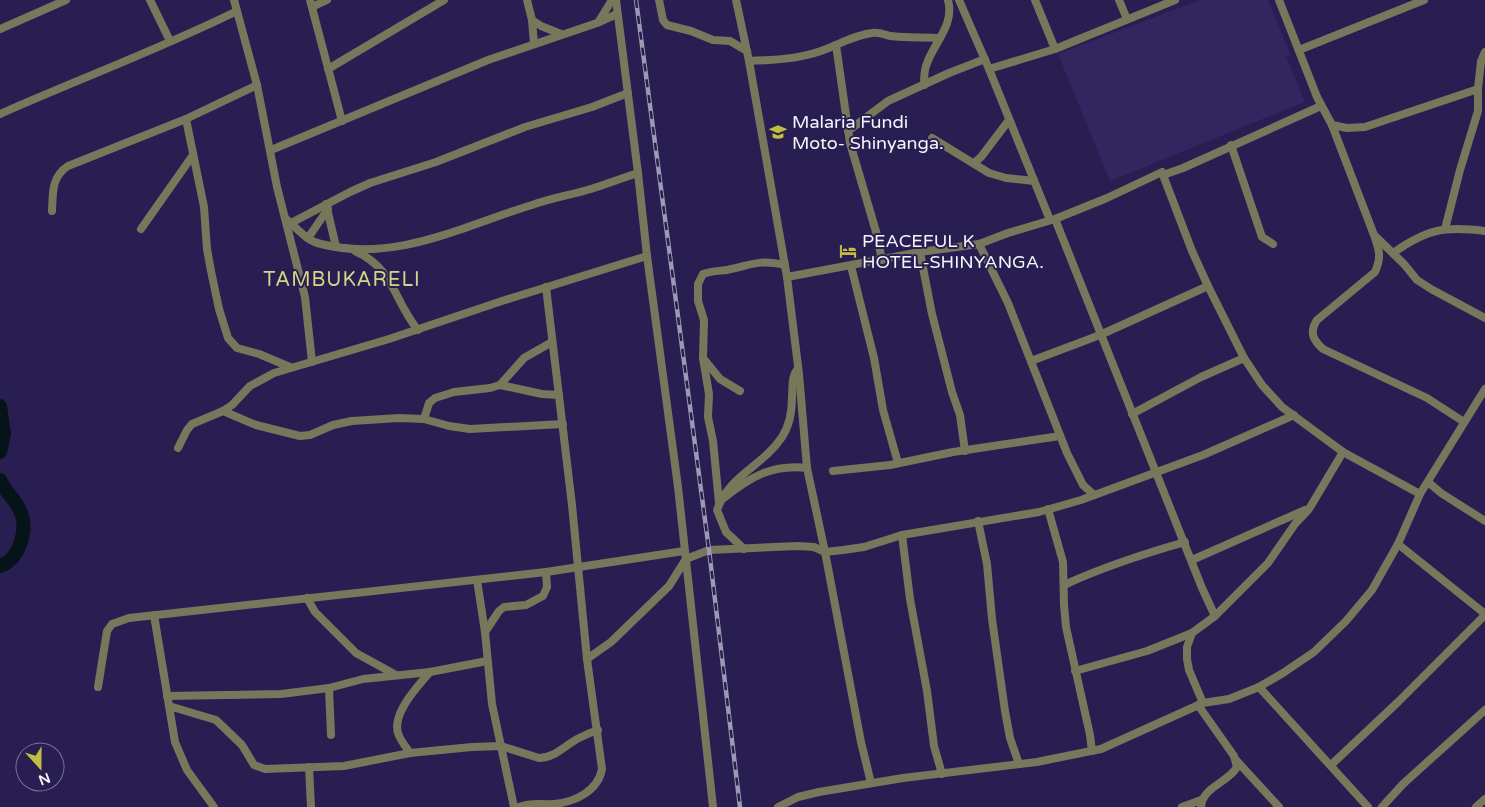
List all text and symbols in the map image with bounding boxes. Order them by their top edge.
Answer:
place label: Malaria Fundi Moto- Shinyanga. [792,111,944,154]
school or university icon: Malaria Fundi Moto- Shinyanga. [768,122,788,142]
place label: PEACEFUL K HOTEL-SHINYANGA. [862,230,1044,273]
hotel icon: PEACEFUL K HOTEL-SHINYANGA. [838,241,858,261]
district label: TAMBUKARELI [263,268,421,292]
north arrow [15,742,65,792]
text: N [36,769,53,789]

